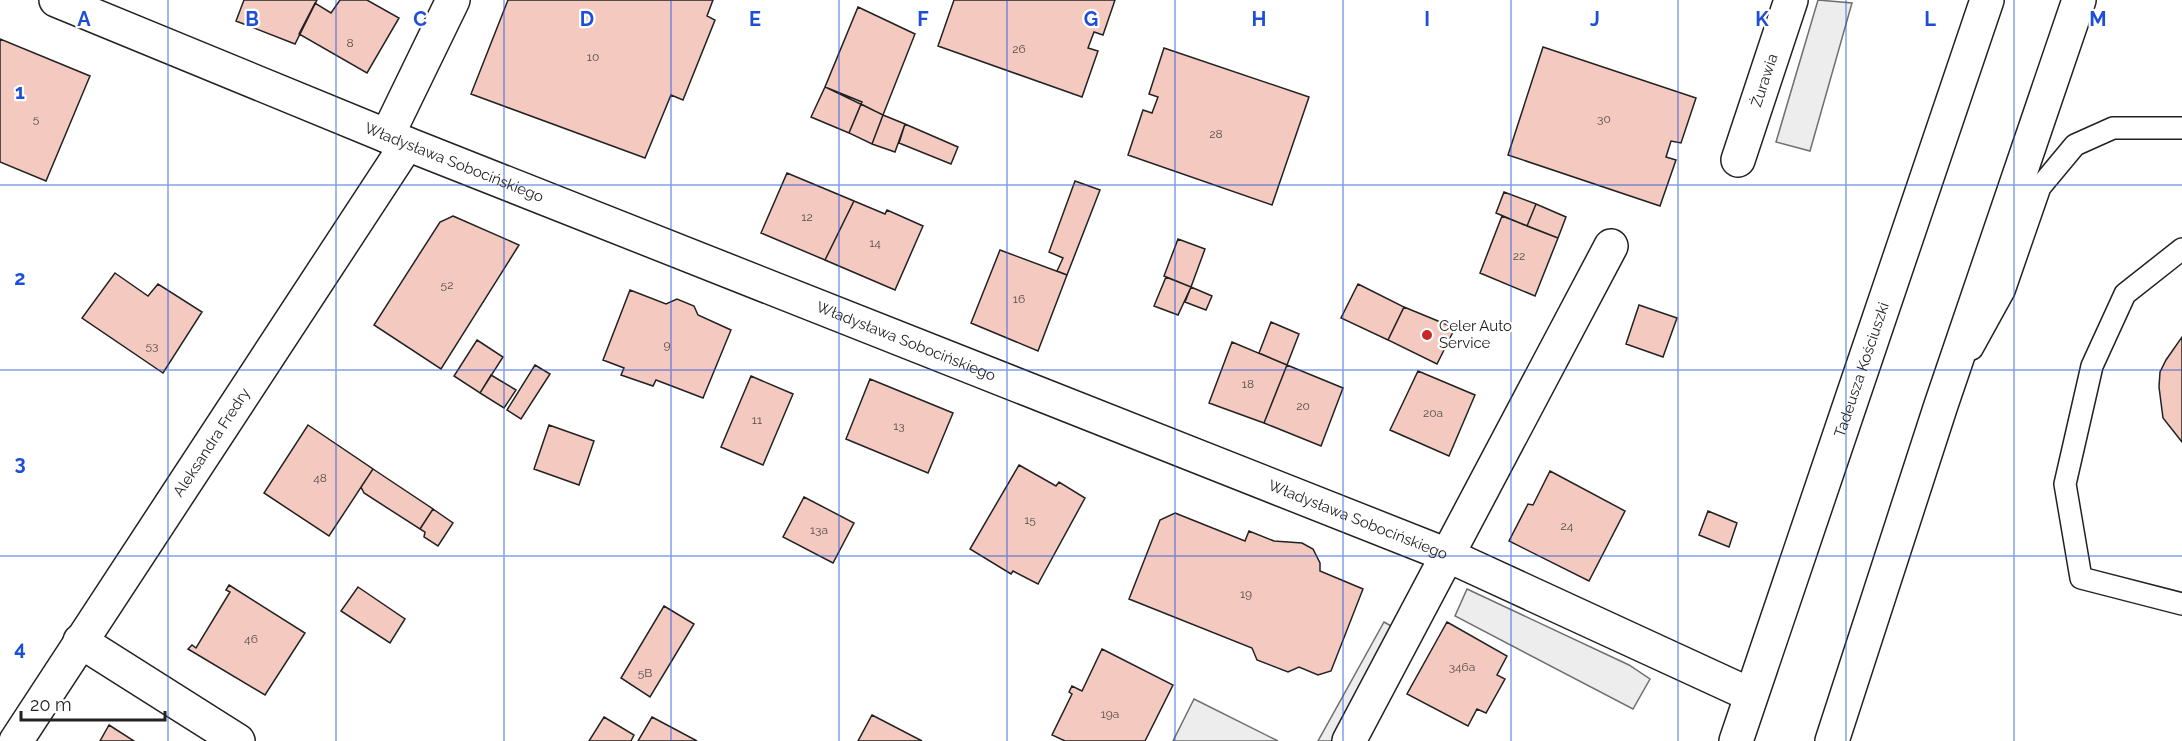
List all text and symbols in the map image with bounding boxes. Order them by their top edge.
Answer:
text: A [77,7,91,31]
text: B [245,7,259,31]
text: C [413,7,427,31]
text: D [580,7,594,31]
text: E [749,7,761,31]
text: F [917,7,929,31]
text: G [1084,7,1098,31]
text: H [1252,7,1266,31]
text: I [1424,7,1430,31]
text: J [1590,7,1600,31]
text: K [1755,7,1769,31]
text: L [1924,7,1936,31]
text: M [2089,7,2107,31]
house number: 8 [346,36,354,50]
house number: 26 [1012,42,1026,56]
house number: 10 [587,50,599,64]
street label: Żurawia [1746,51,1782,109]
text: 1 [15,80,25,104]
house number: 5 [33,112,40,126]
house number: 30 [1597,112,1611,126]
street label: Władysława Sobocińskiego [362,119,546,206]
house number: 28 [1209,127,1223,141]
house number: 12 [801,210,813,224]
house number: 14 [869,236,881,250]
house number: 22 [1513,249,1525,263]
text: 2 [14,266,26,290]
house number: 52 [441,278,453,292]
house number: 16 [1013,292,1025,306]
street label: Władysława Sobocińskiego [814,298,998,385]
street label: Tadeusza Kościuszki [1831,300,1893,439]
place label: Celer Auto Service [1439,317,1512,352]
marker: Celer Auto Service [1420,328,1434,342]
house number: 9 [663,338,671,352]
house number: 53 [146,339,158,353]
house number: 18 [1242,377,1254,391]
street label: Aleksandra Fredry [169,384,254,500]
house number: 20 [1296,399,1310,413]
house number: 20a [1423,406,1443,420]
house number: 11 [752,413,762,427]
house number: 13 [893,419,905,433]
text: 3 [14,451,26,475]
house number: 48 [313,471,327,485]
street label: Władysława Sobocińskiego [1266,476,1450,563]
house number: 15 [1024,513,1036,527]
house number: 24 [1561,519,1574,533]
house number: 13a [810,523,828,537]
house number: 19 [1240,587,1252,601]
house number: 46 [244,632,258,646]
text: 4 [14,636,26,660]
house number: 346a [1449,660,1475,674]
house number: 5B [638,666,652,680]
scale bar [21,684,165,722]
text: 20 m [30,694,72,715]
house number: 19a [1101,707,1119,721]

